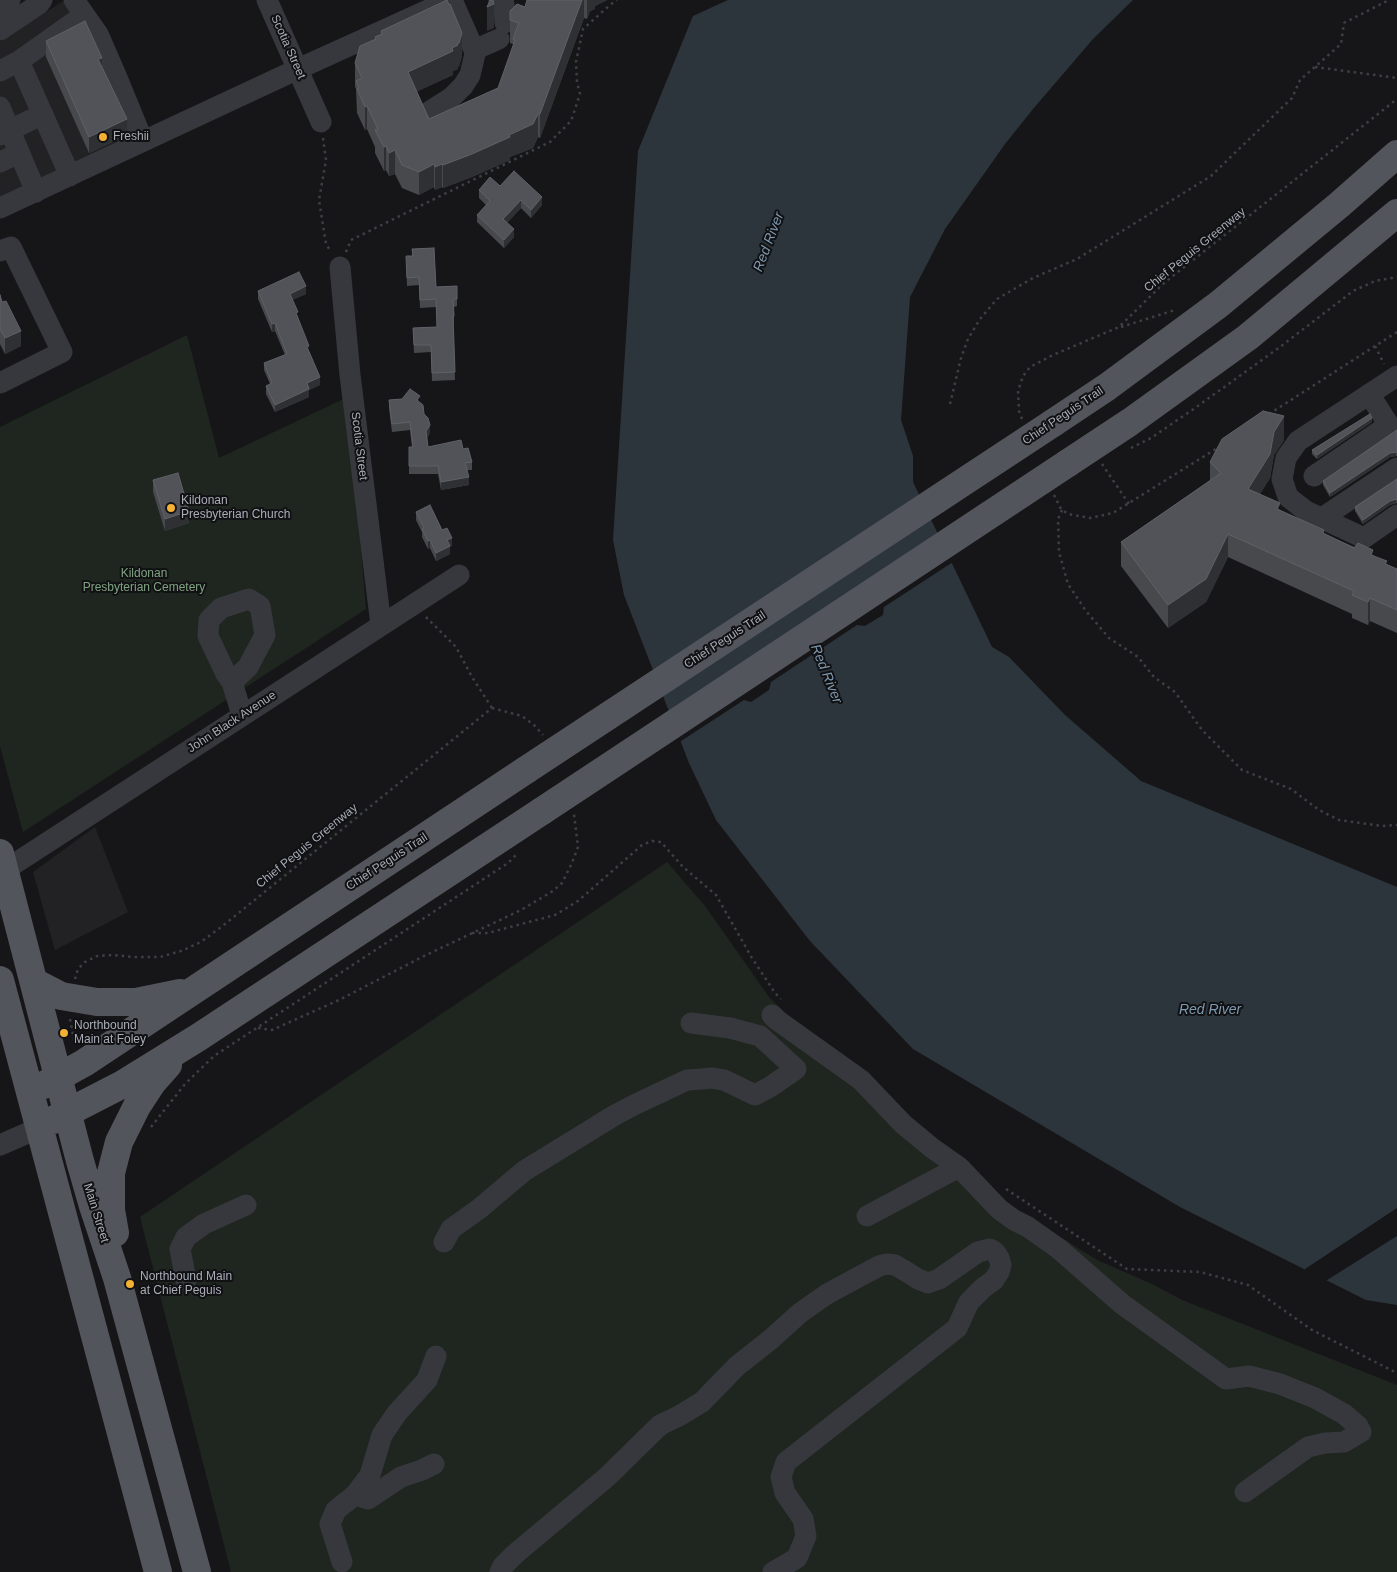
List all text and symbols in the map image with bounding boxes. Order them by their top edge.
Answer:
street label: Scotia Street [267,13,309,81]
place label: Freshii [113,130,149,144]
marker: Freshii [97,131,109,143]
street label: Chief Peguis Greenway [1141,205,1249,295]
water label: Red River [750,210,788,274]
street label: Chief Peguis Trail [1020,384,1106,448]
street label: Scotia Street [348,411,370,481]
place label: Kildonan Presbyterian Church [181,494,290,522]
marker: Kildonan Presbyterian Church [165,502,177,514]
park label: Kildonan Presbyterian Cemetery [83,567,205,595]
street label: Chief Peguis Trail [682,608,768,672]
water label: Red River [807,642,845,706]
street label: John Black Avenue [185,688,279,756]
street label: Chief Peguis Greenway [253,801,361,891]
street label: Chief Peguis Trail [344,830,430,894]
water label: Red River [1179,1002,1241,1018]
place label: Northbound Main at Foley [74,1019,146,1047]
marker: Northbound Main at Foley [58,1027,70,1039]
street label: Main Street [80,1182,112,1244]
place label: Northbound Main at Chief Peguis [140,1270,232,1298]
marker: Northbound Main at Chief Peguis [124,1278,136,1290]

